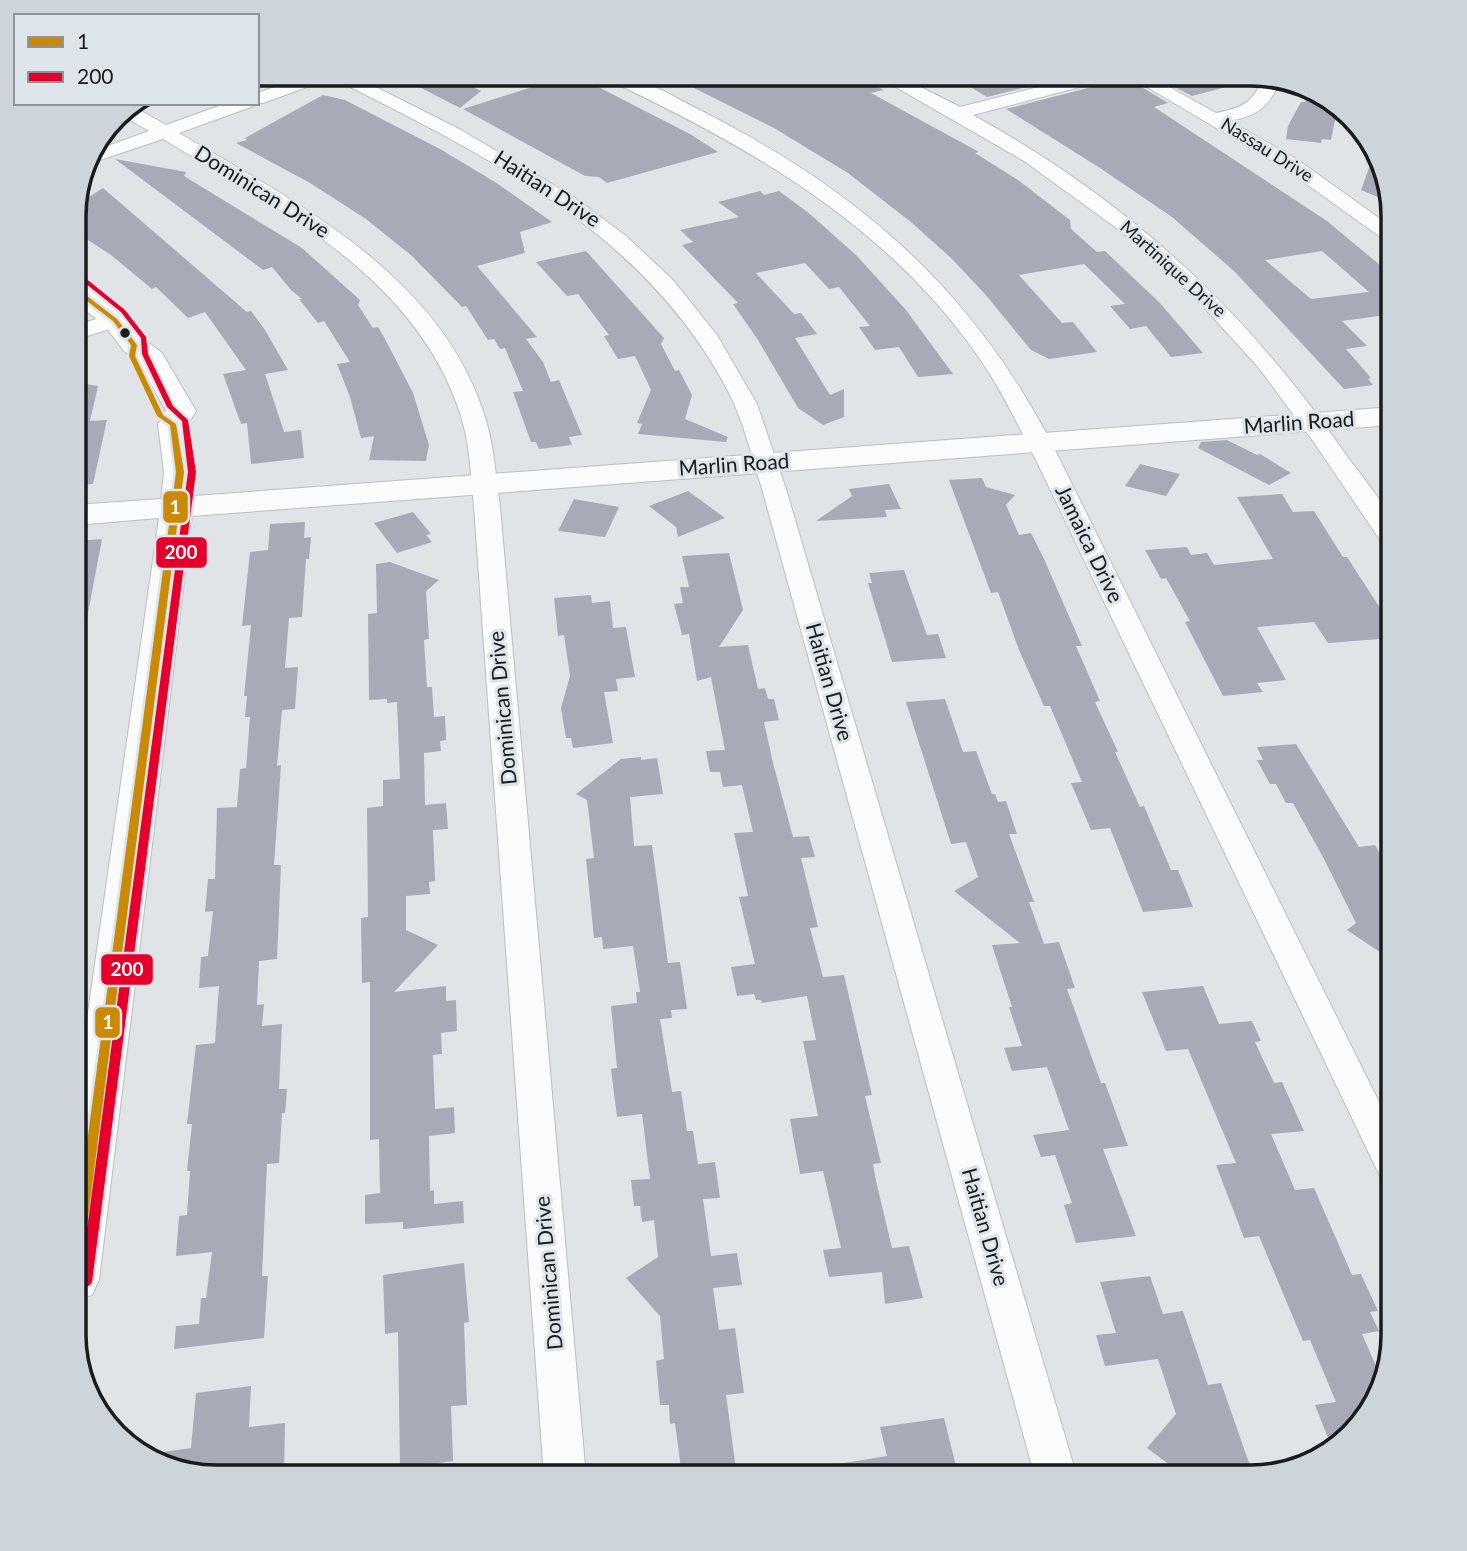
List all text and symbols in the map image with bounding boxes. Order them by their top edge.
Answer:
legend [14,14,259,105]
text: 1 [77,28,89,53]
text: 200 [77,63,114,88]
street label: Nassau Drive [1217,112,1318,186]
street label: Dominican Drive [191,139,335,242]
street label: Haitian Drive [490,144,606,231]
street label: Martinique Drive [1116,215,1231,321]
unlabelled marker [118,326,132,340]
street label: Marlin Road [1243,405,1355,438]
street label: Marlin Road [678,447,790,480]
street label: Jamaica Drive [1051,481,1130,606]
line badge: 1 [162,490,189,524]
text: 1 [169,495,181,518]
line badge: 200 [155,536,208,569]
text: 200 [164,540,198,563]
street label: Haitian Drive [802,620,859,744]
street label: Dominican Drive [482,630,521,786]
line badge: 200 [100,953,154,986]
text: 200 [110,957,144,980]
line badge: 1 [94,1006,121,1039]
text: 1 [102,1010,114,1033]
street label: Haitian Drive [958,1165,1015,1289]
street label: Dominican Drive [528,1195,567,1351]

